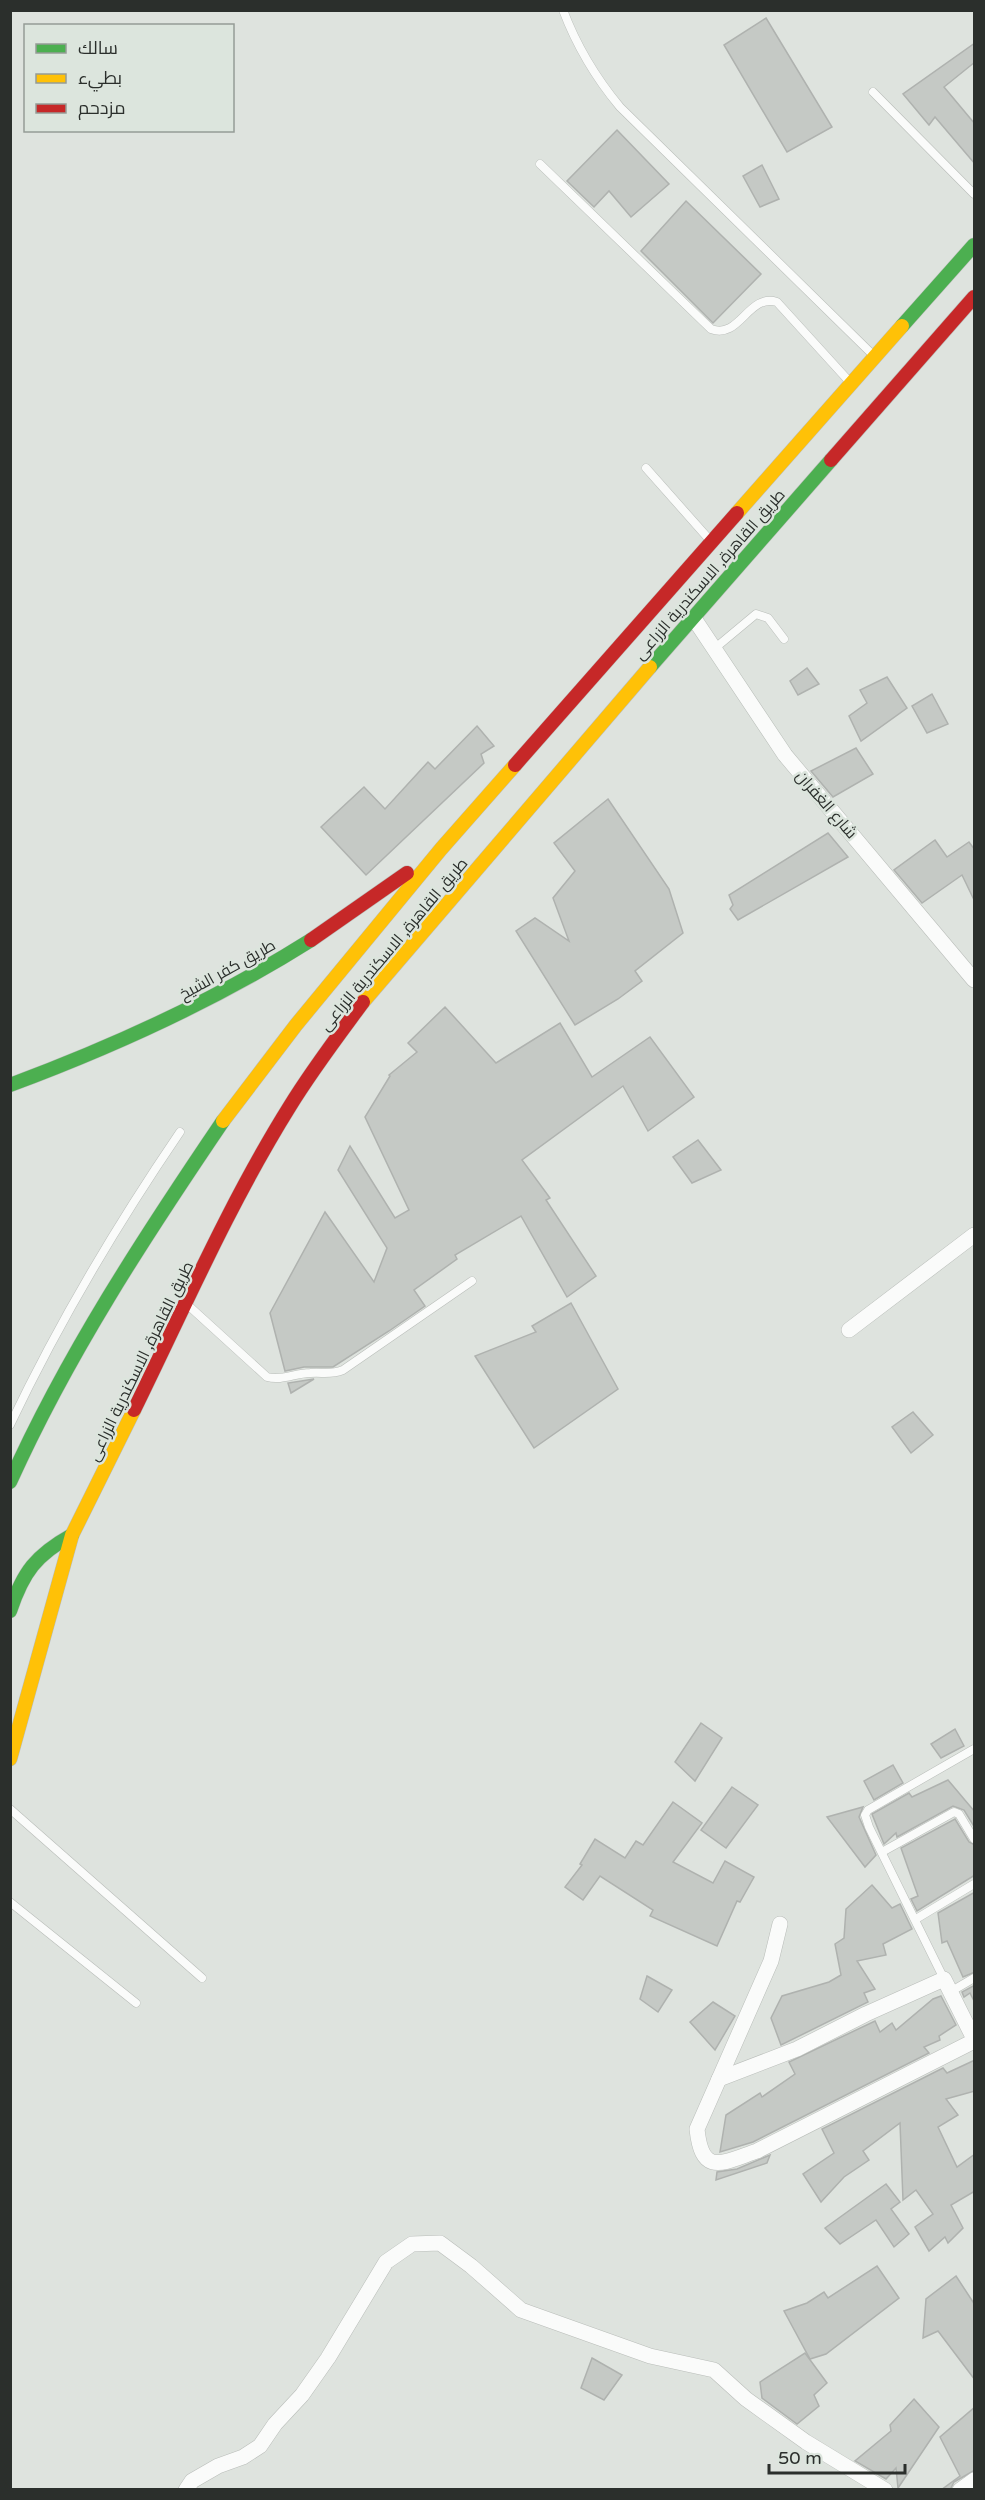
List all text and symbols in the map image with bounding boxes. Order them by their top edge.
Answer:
legend [24,24,234,132]
text: سالك [78,37,118,59]
text: بطيء [78,67,122,92]
text: مزدحم [78,97,126,120]
street label: طريق القاهرة, الاسكندرية الزراعى [630,485,789,664]
street label: شارع الغفران [790,766,861,844]
street label: طريق القاهرة, الاسكندرية الزراعى [315,854,472,1035]
street label: طريق كفر الشيخ [176,935,280,1005]
street label: طريق القاهرة, الاسكندرية الزراعى [84,1258,198,1465]
scale bar [769,2437,906,2475]
text: 50 m [778,2447,822,2469]

